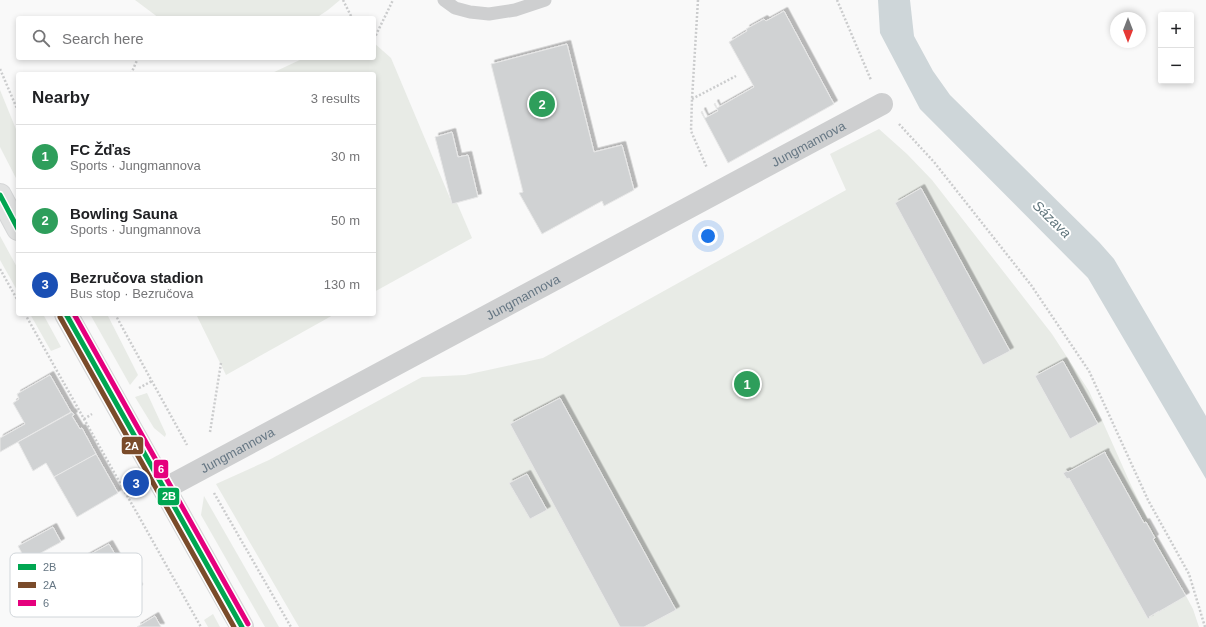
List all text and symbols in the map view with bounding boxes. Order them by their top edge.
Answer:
north arrow [1110,12,1146,48]
map controls [1158,12,1194,84]
button: + [1158,12,1194,48]
search box [16,16,376,60]
icon: search [30,27,52,49]
text: Search here [62,30,144,47]
button: − [1158,48,1194,84]
text: Nearby [32,88,90,107]
pin: 2 [529,89,555,119]
text: 3 results [311,91,360,106]
street label: Jungmannova [769,118,849,170]
text: FC Žďas [70,141,131,158]
text: 1 [41,149,49,164]
text: 30 m [331,149,360,164]
text: Sports · Jungmannova [70,158,201,173]
water label: Sázava [1030,197,1075,241]
text: Bowling Sauna [70,205,178,222]
text: 2 [41,213,49,228]
text: 50 m [331,213,360,228]
text: Sports · Jungmannova [70,222,201,237]
your location [698,226,718,246]
text: Bezručova stadion [70,269,203,286]
street label: Jungmannova [483,271,563,323]
text: 3 [41,277,49,292]
text: 130 m [324,277,360,292]
text: Bus stop · Bezručova [70,286,194,301]
pin: 1 [734,369,760,399]
street label: Jungmannova [198,424,278,476]
line badge: 2A [121,436,144,455]
text: 2A [125,440,139,452]
line badge: 6 [153,459,169,479]
text: 6 [158,463,164,475]
pin: 3 [123,468,149,498]
line badge: 2B [157,487,180,506]
text: 2B [162,490,176,502]
legend [10,553,142,617]
text: 2B [43,561,56,573]
text: 2A [43,579,57,591]
text: 6 [43,597,49,609]

